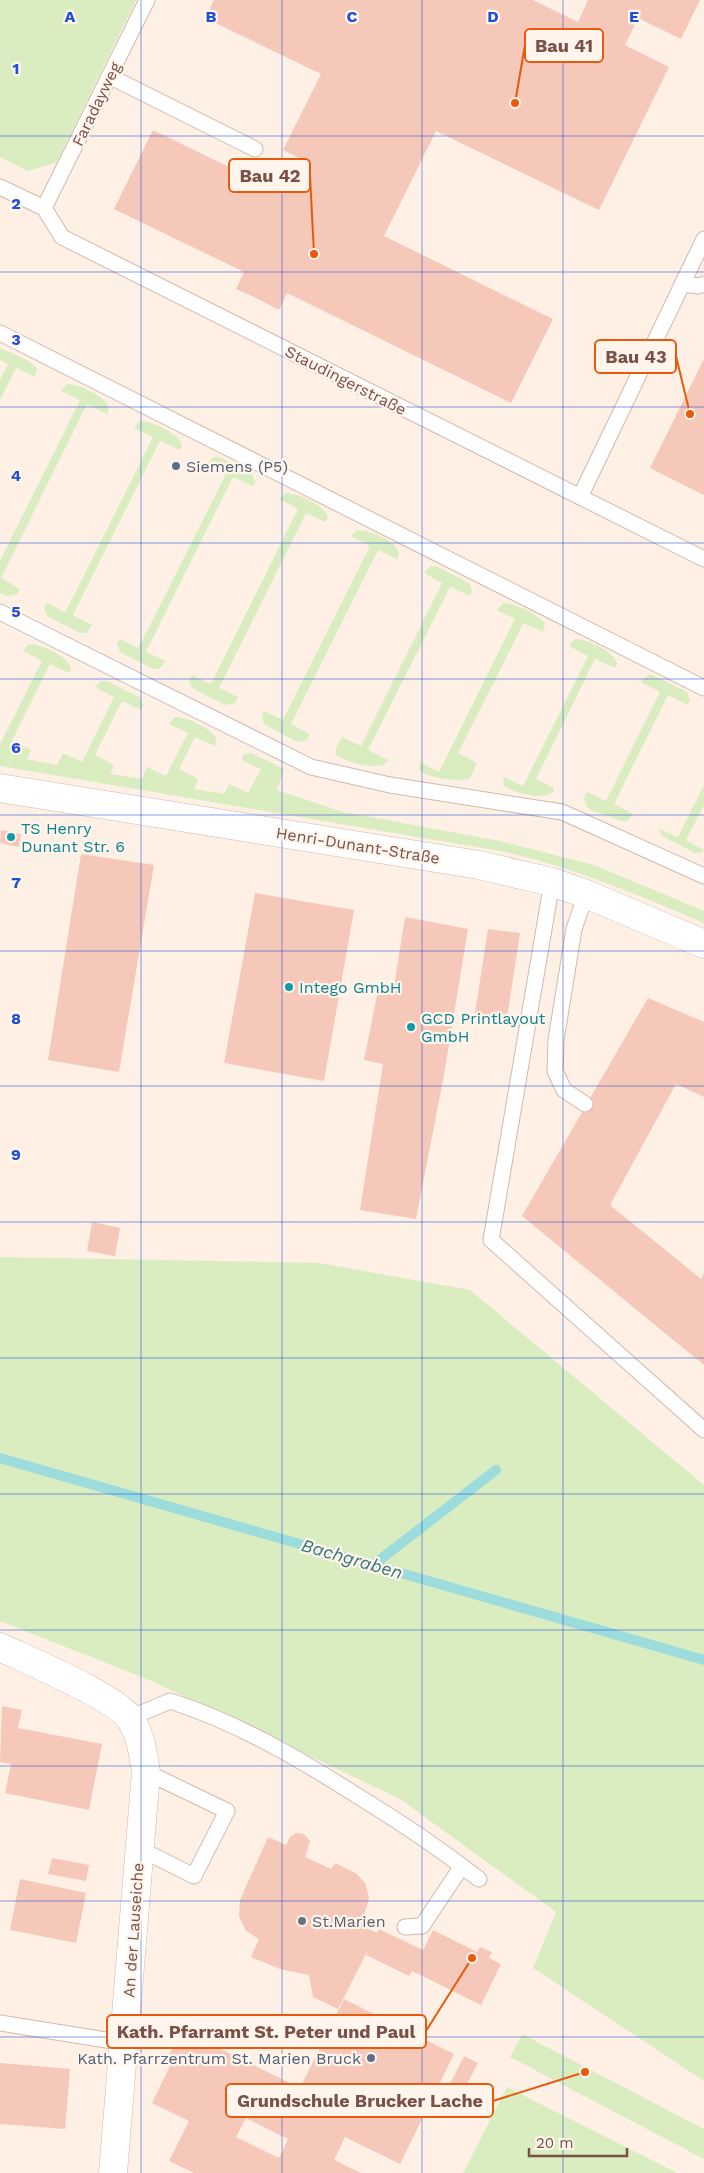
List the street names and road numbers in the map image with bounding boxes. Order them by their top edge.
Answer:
street label: Faradayweg [68,59,125,149]
street label: Staudingerstraße [282,342,410,419]
street label: Henri-Dunant-Straße [275,823,441,868]
street label: An der Lauseiche [119,1862,148,1998]

